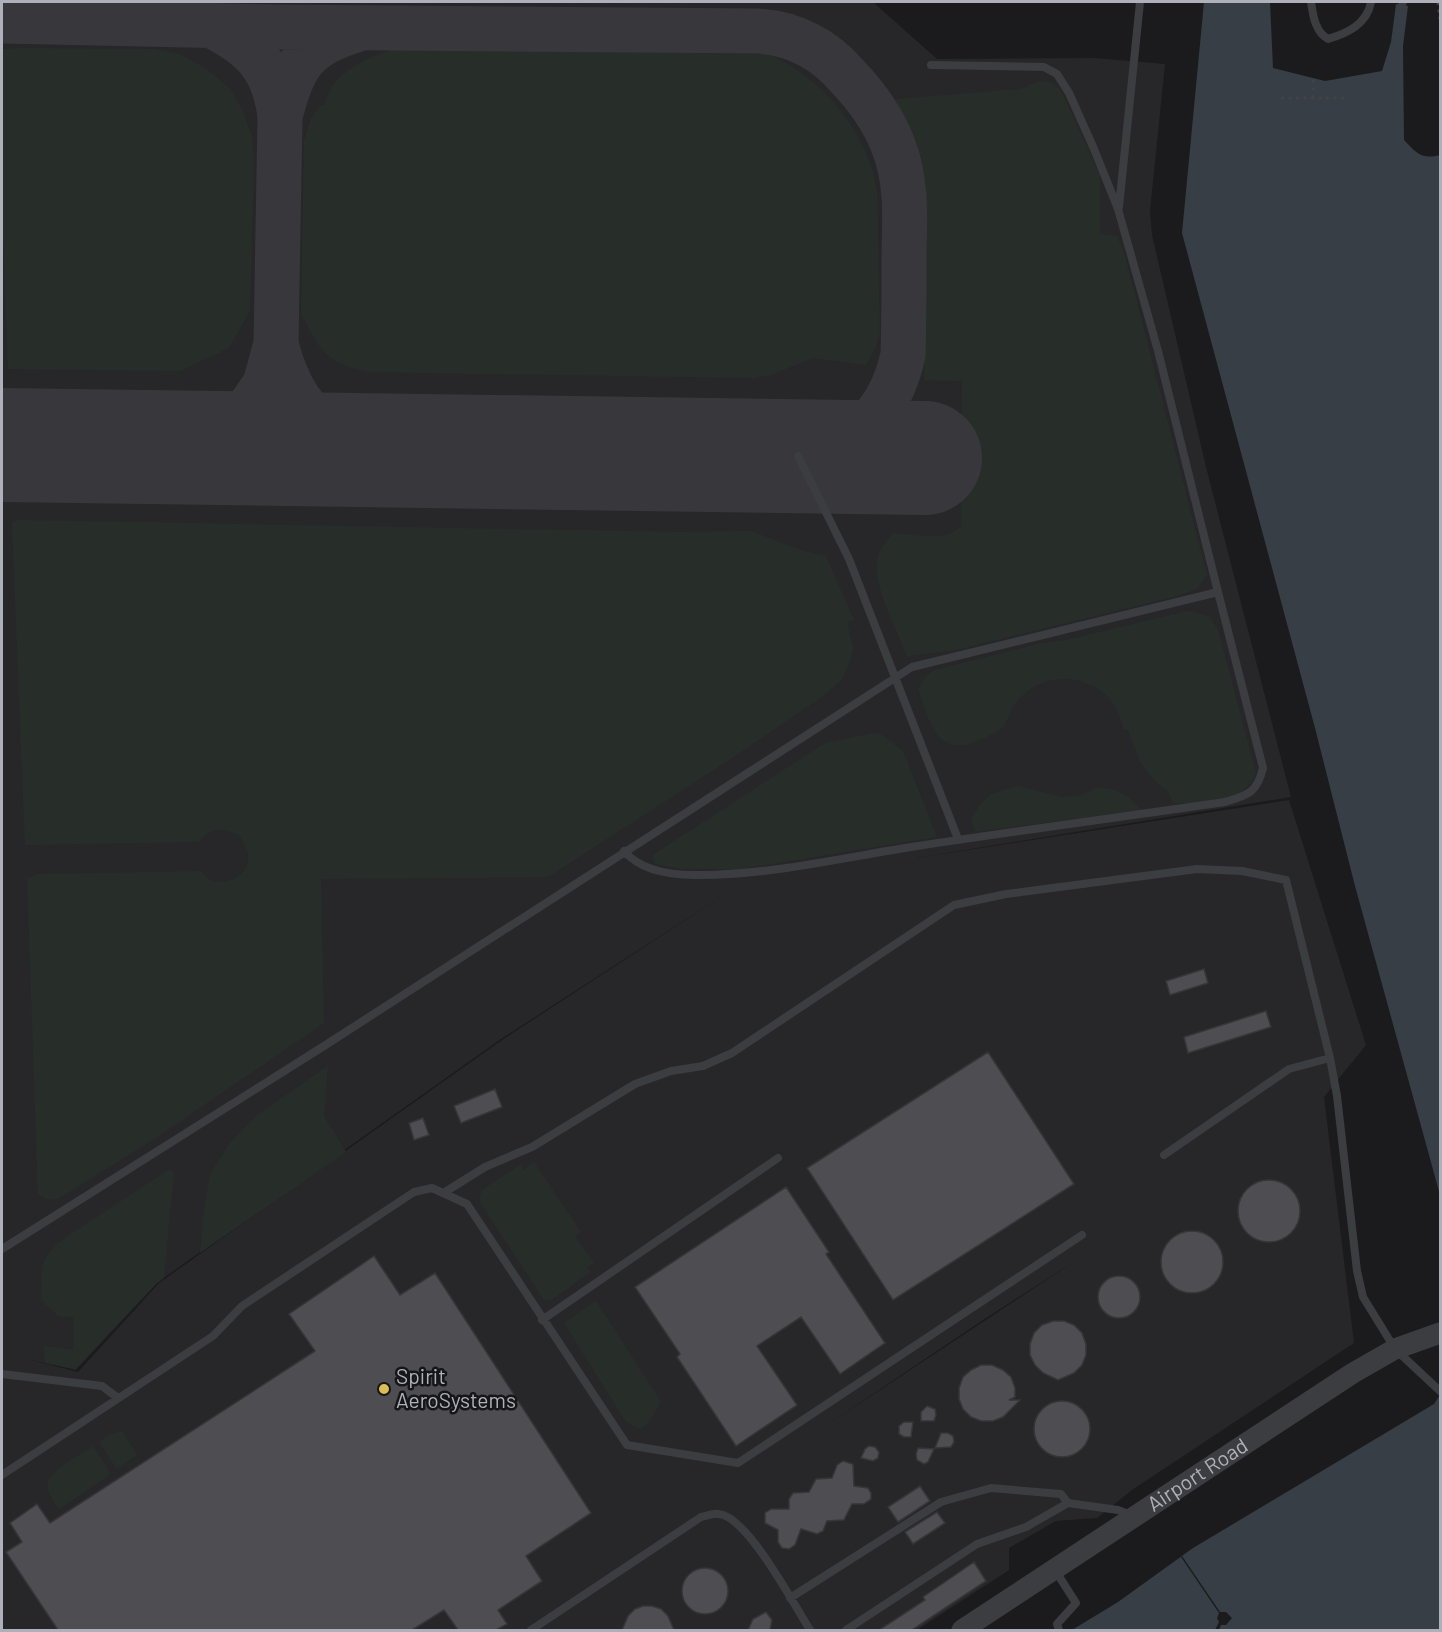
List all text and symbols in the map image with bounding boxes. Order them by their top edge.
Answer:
place label: Spirit AeroSystems [396,1363,516,1412]
marker: Spirit AeroSystems [377,1382,391,1396]
street label: Airport Road [1142,1432,1252,1516]

